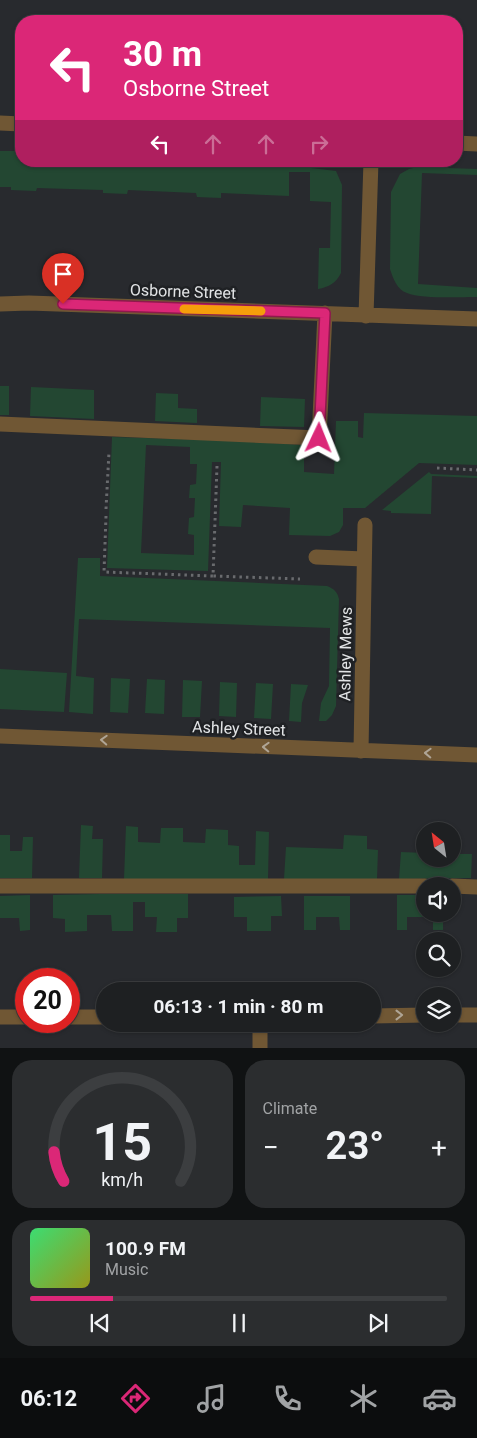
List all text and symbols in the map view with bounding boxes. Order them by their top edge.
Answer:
text: 30 m [123,34,202,75]
icon: left [40,35,105,100]
text: Osborne Street [123,76,269,101]
icon: left [146,130,174,158]
icon: ahead [199,130,227,158]
icon: ahead [252,130,280,158]
icon: right [305,130,333,158]
pin [42,253,84,304]
icon: arrive [49,260,77,288]
street label: Osborne Street [130,280,236,303]
position arrow [292,411,344,463]
street label: Ashley Mews [335,607,356,701]
street label: Ashley Street [192,717,286,740]
one-way arrow [99,734,107,745]
one-way arrow [262,742,270,752]
one-way arrow [424,748,432,759]
north arrow [416,822,461,868]
map controls [416,822,461,1032]
button: sound [416,877,461,922]
button: search [416,932,461,977]
speed limit sign: 20 [15,968,80,1033]
button: layers [416,987,461,1032]
text: 06:13 · 1 min · 80 m [153,995,324,1018]
one-way arrow [395,1010,403,1020]
text: Climate [263,1099,317,1118]
text: 15 [92,1112,152,1173]
text: 23° [326,1124,384,1168]
text: − [263,1131,279,1164]
text: + [431,1131,447,1164]
text: km/h [101,1169,143,1190]
text: 100.9 FM [105,1237,186,1260]
text: Music [105,1260,148,1279]
icon: previous [86,1309,114,1337]
icon: pause [225,1309,253,1337]
icon: next [364,1309,392,1337]
icon: directions [118,1381,153,1416]
icon: music [194,1381,229,1416]
icon: phone [270,1381,305,1416]
icon: climate [346,1381,381,1416]
icon: car [422,1381,457,1416]
text: 06:12 [20,1386,77,1411]

